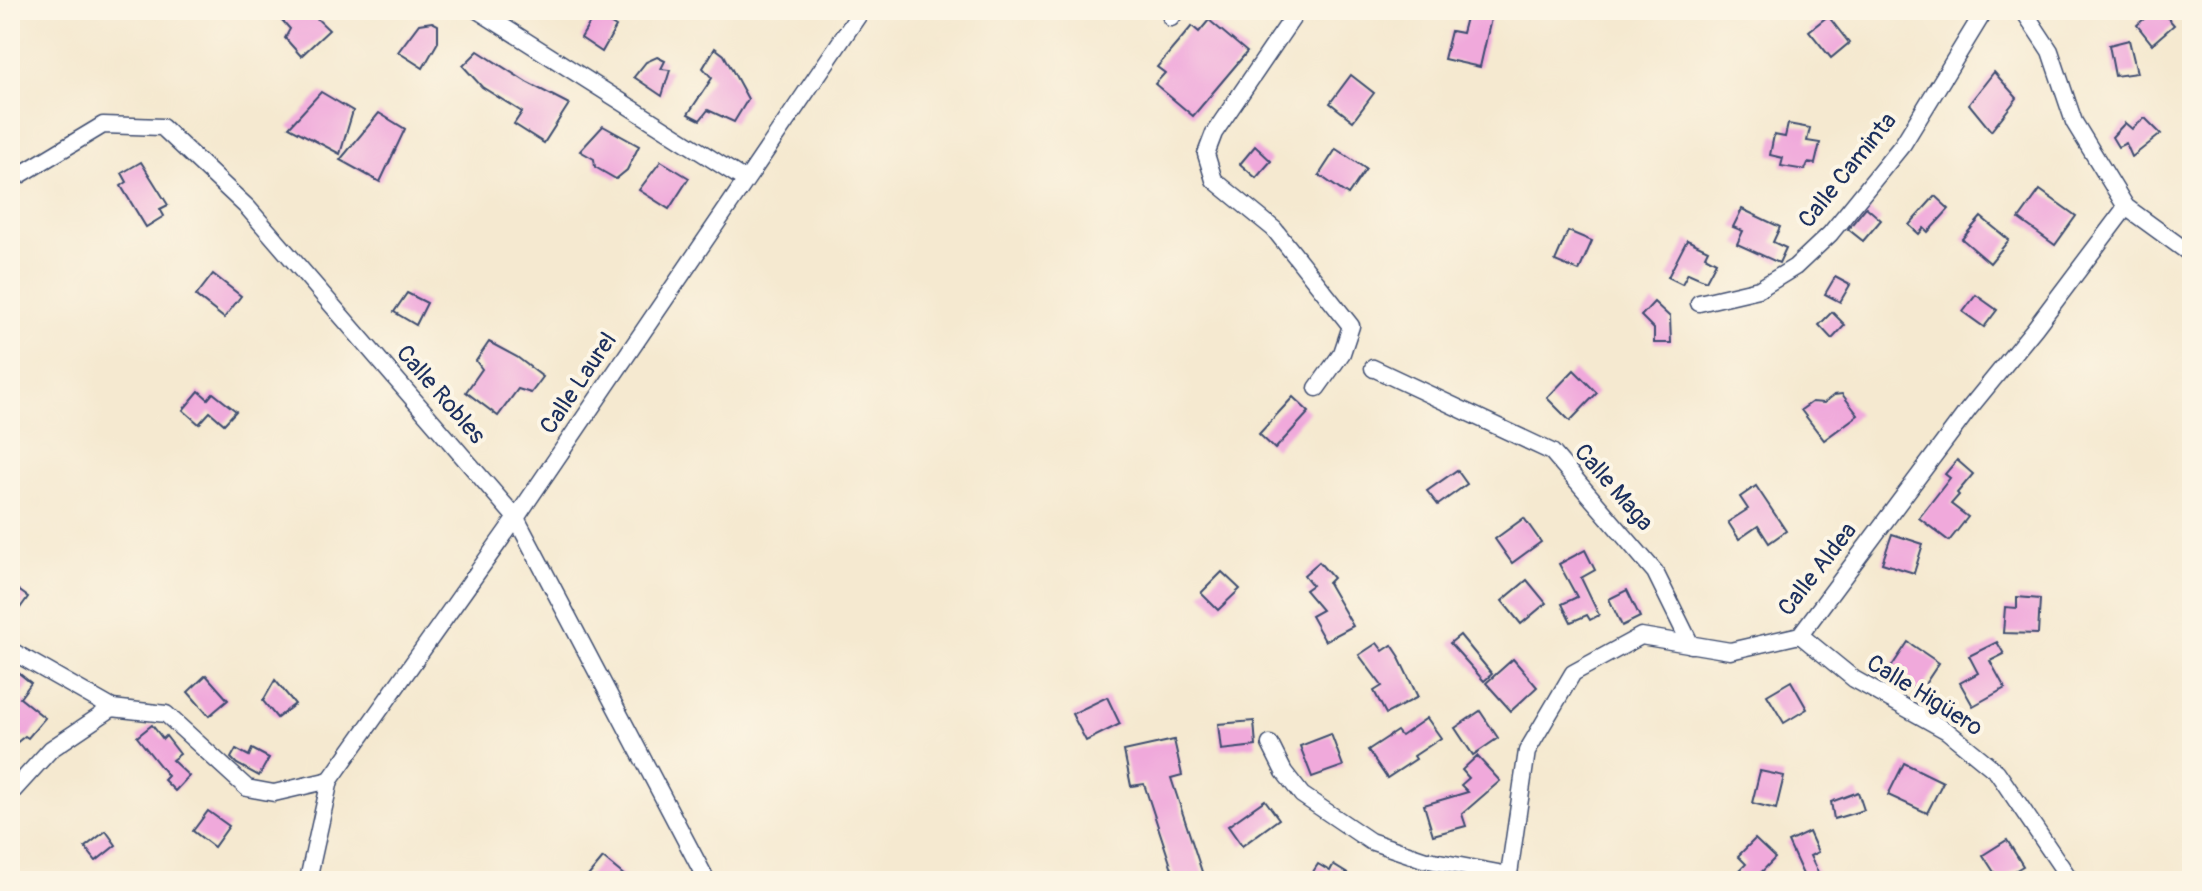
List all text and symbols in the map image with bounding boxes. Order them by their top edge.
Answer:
street label: Calle Caminta [1792,107,1903,234]
street label: Calle Laurel [534,327,623,440]
street label: Calle Robles [390,339,492,450]
street label: Calle Maga [1568,438,1659,537]
street label: Calle Aldea [1772,517,1863,622]
street label: Calle Higüero [1861,648,1988,743]

